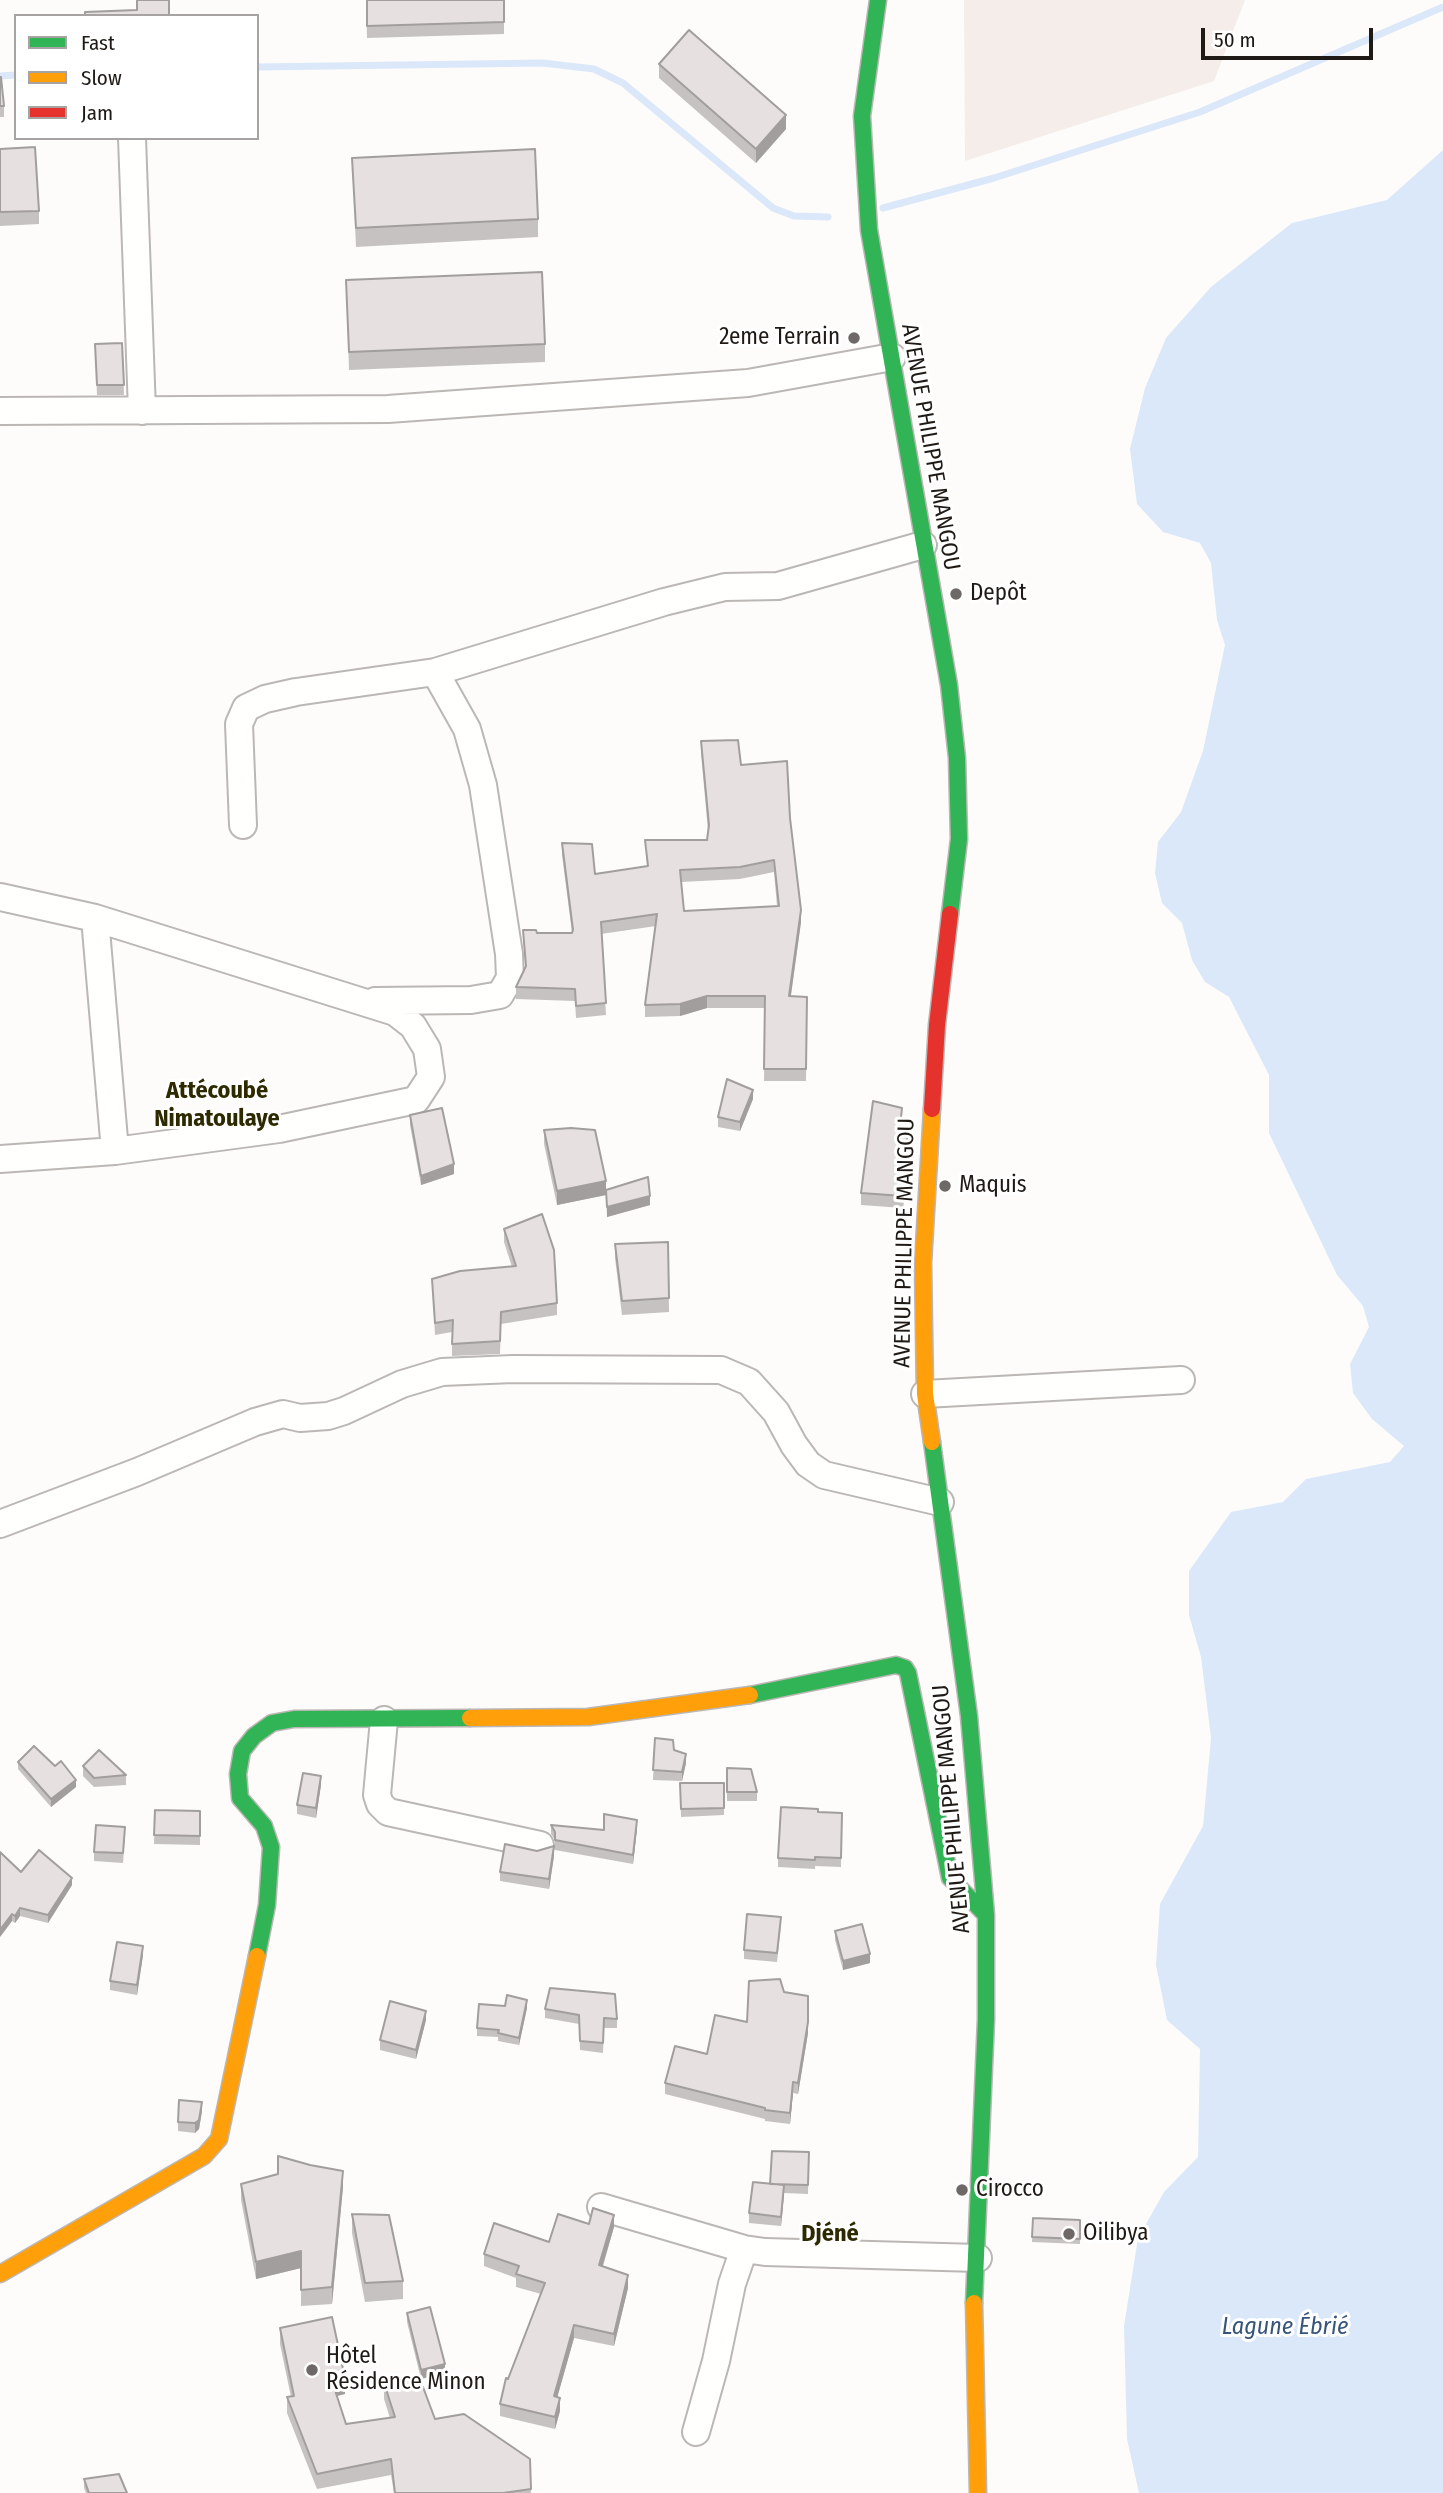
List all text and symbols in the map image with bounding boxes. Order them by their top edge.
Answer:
legend [14,14,259,140]
scale bar [1205,14,1376,58]
text: 50 m [1214,27,1256,53]
text: Fast [81,30,115,56]
text: Slow [81,65,122,91]
text: Jam [81,100,113,126]
street label: AVENUE PHILIPPE MANGOU [895,322,965,572]
place label: 2eme Terrain [719,324,840,352]
marker: 2eme Terrain [846,330,862,346]
place label: Depôt [970,580,1027,608]
marker: Depôt [948,586,964,602]
district label: Attécoubé Nimatoulaye [154,1077,280,1133]
street label: AVENUE PHILIPPE MANGOU [889,1118,921,1368]
place label: Maquis [959,1172,1027,1200]
marker: Maquis [937,1178,953,1194]
street label: AVENUE PHILIPPE MANGOU [927,1683,977,1935]
place label: Cirocco [976,2176,1044,2204]
marker: Cirocco [954,2182,970,2198]
district label: Djéné [801,2220,859,2248]
place label: Oilibya [1083,2220,1148,2248]
marker: Oilibya [1061,2226,1077,2242]
water label: Lagune Ébrié [1222,2313,1348,2341]
place label: Hôtel Résidence Minon [326,2343,486,2397]
marker: Hôtel Résidence Minon [304,2362,320,2378]

